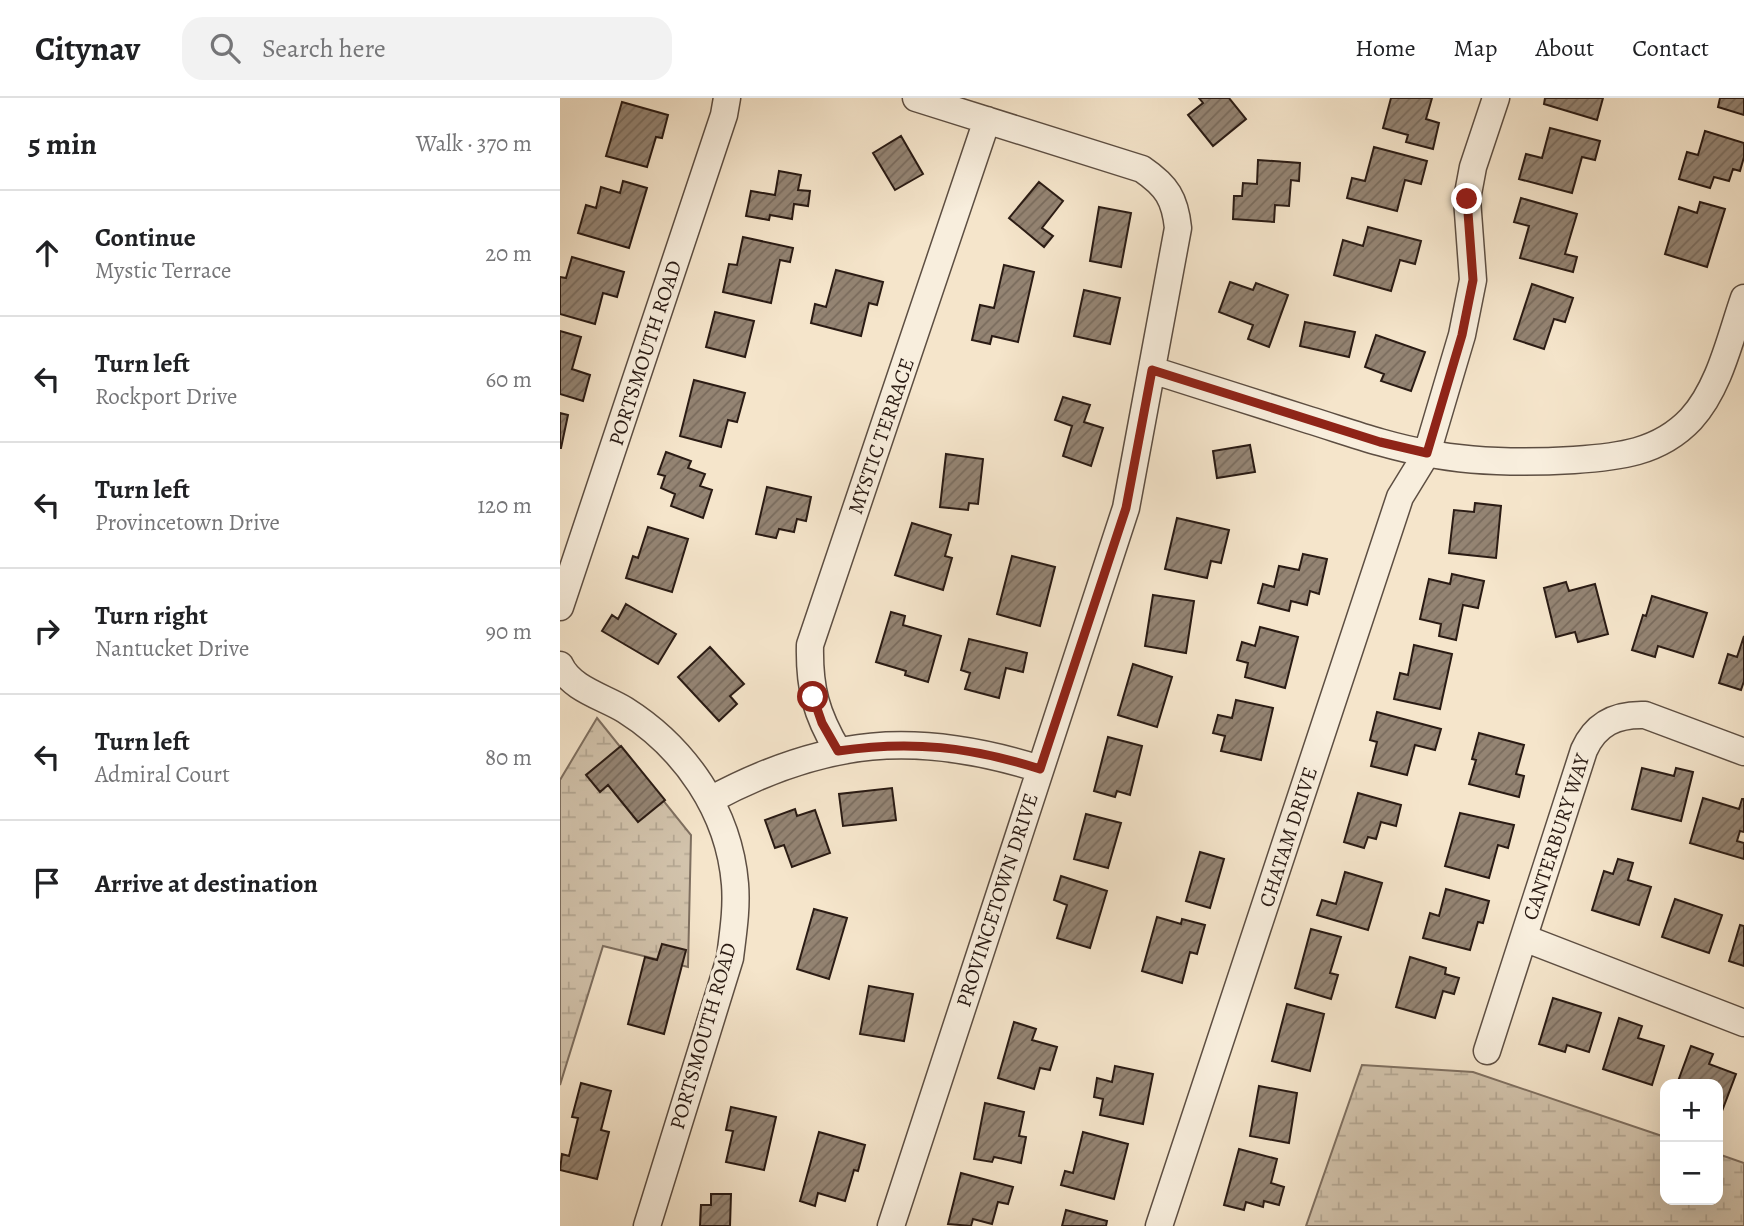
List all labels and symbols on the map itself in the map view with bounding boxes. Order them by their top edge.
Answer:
route end [1451,183,1482,214]
street label: PORTSMOUTH ROAD [602,257,688,449]
street label: MYSTIC TERRACE [841,354,921,518]
route start [797,681,828,712]
street label: CANTERBURY WAY [1516,750,1596,924]
street label: CHATAM DRIVE [1252,763,1324,911]
street label: PROVINCETOWN DRIVE [949,789,1045,1011]
street label: PORTSMOUTH ROAD [663,939,743,1133]

